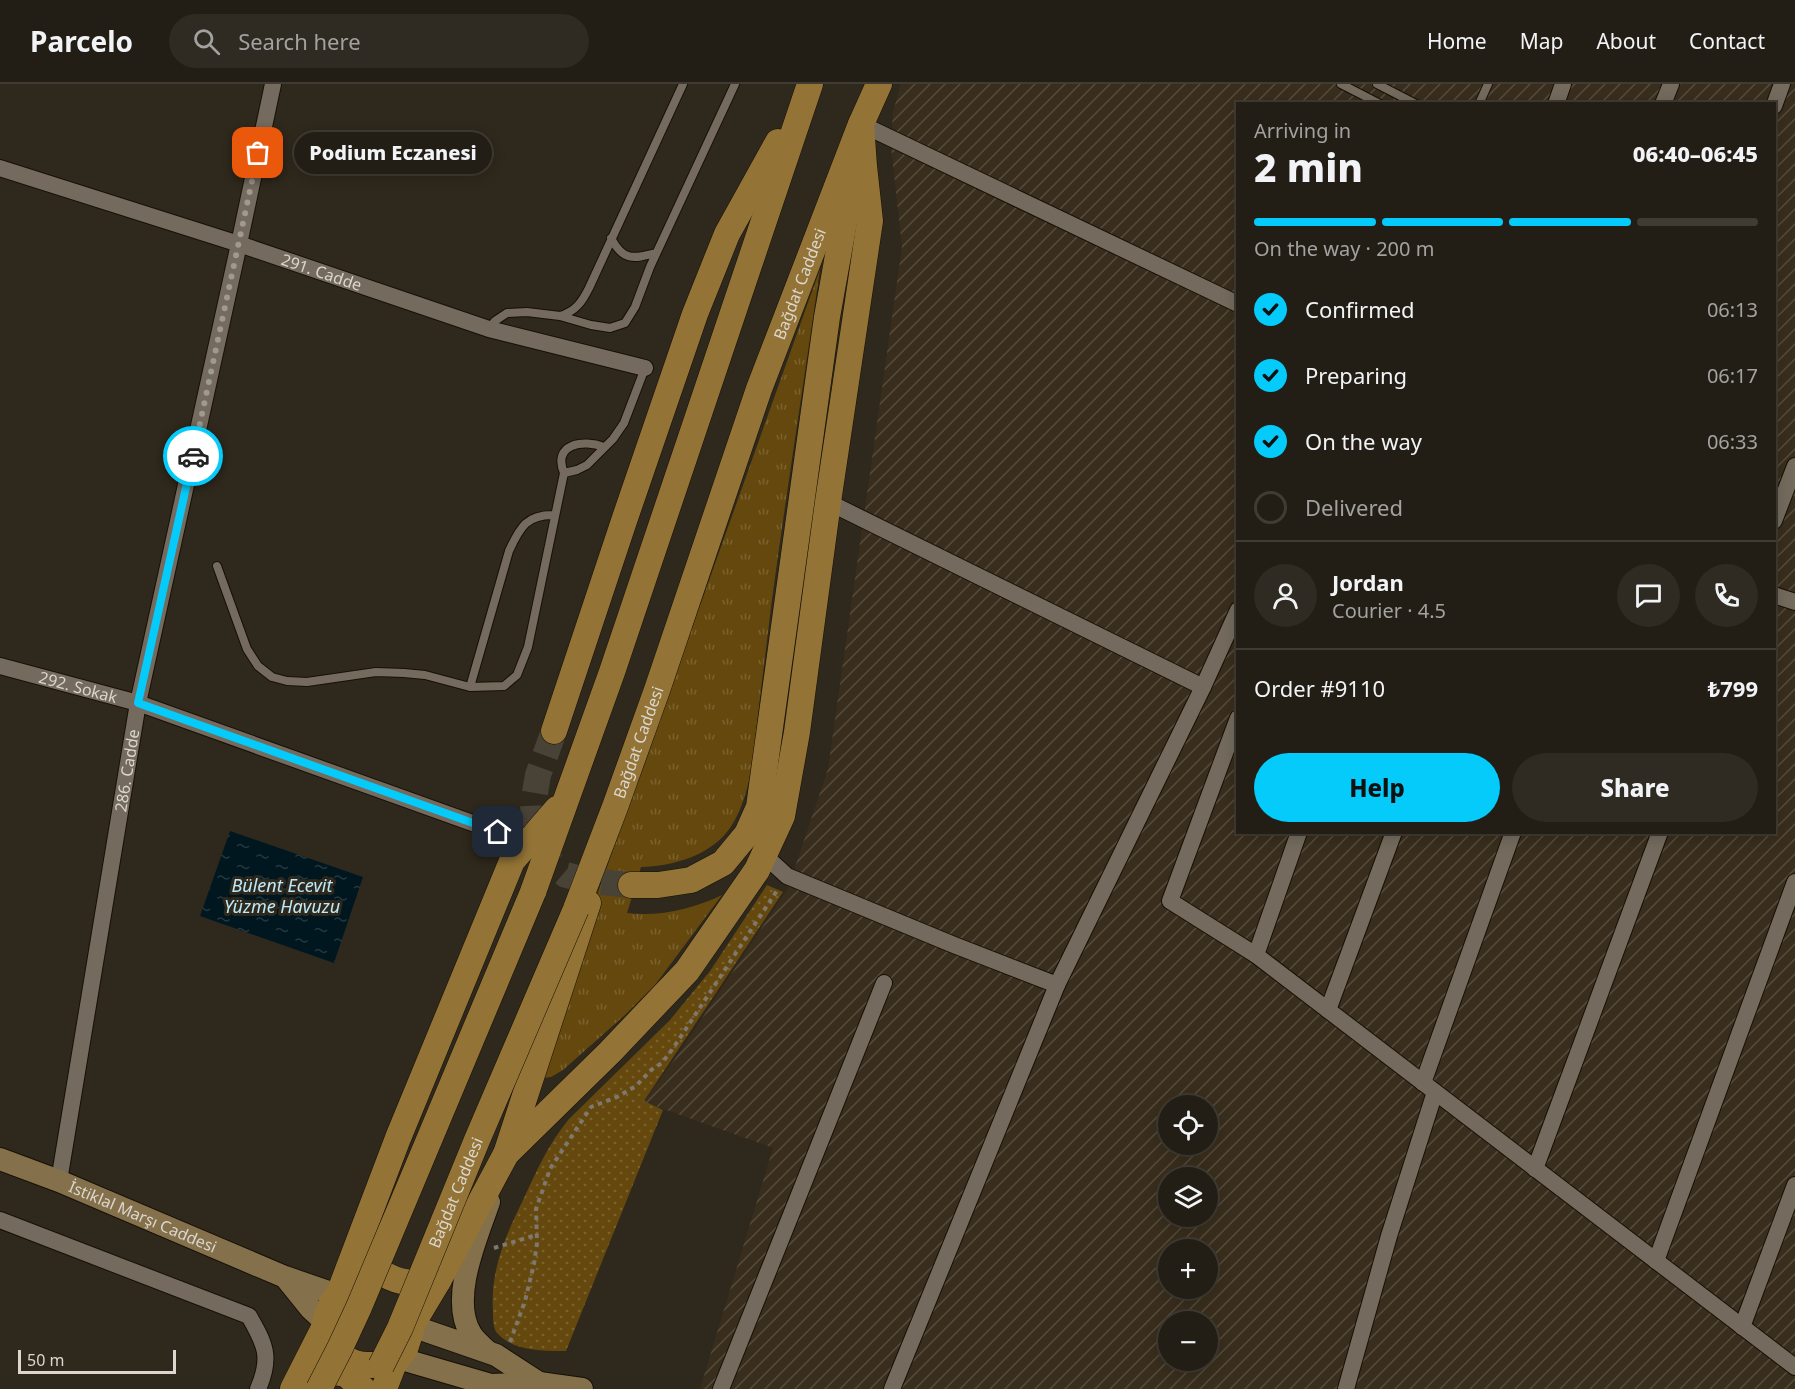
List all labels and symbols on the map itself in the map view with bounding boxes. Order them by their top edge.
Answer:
pin [232,127,283,178]
callout: Podium Eczanesi [294,132,492,174]
street label: Bağdat Caddesi [768,225,831,343]
street label: 291. Cadde [278,248,365,296]
courier [163,426,223,486]
street label: 292. Sokak [37,666,120,708]
street label: Bağdat Caddesi [608,683,668,801]
street label: 286. Cadde [109,727,145,814]
pin [472,806,523,857]
water label: Bülent Ecevit Yüzme Havuzu [224,873,340,918]
street label: Bağdat Caddesi [423,1134,488,1251]
street label: İstiklal Marşı Caddesi [65,1175,220,1258]
scale bar [18,1347,176,1374]

